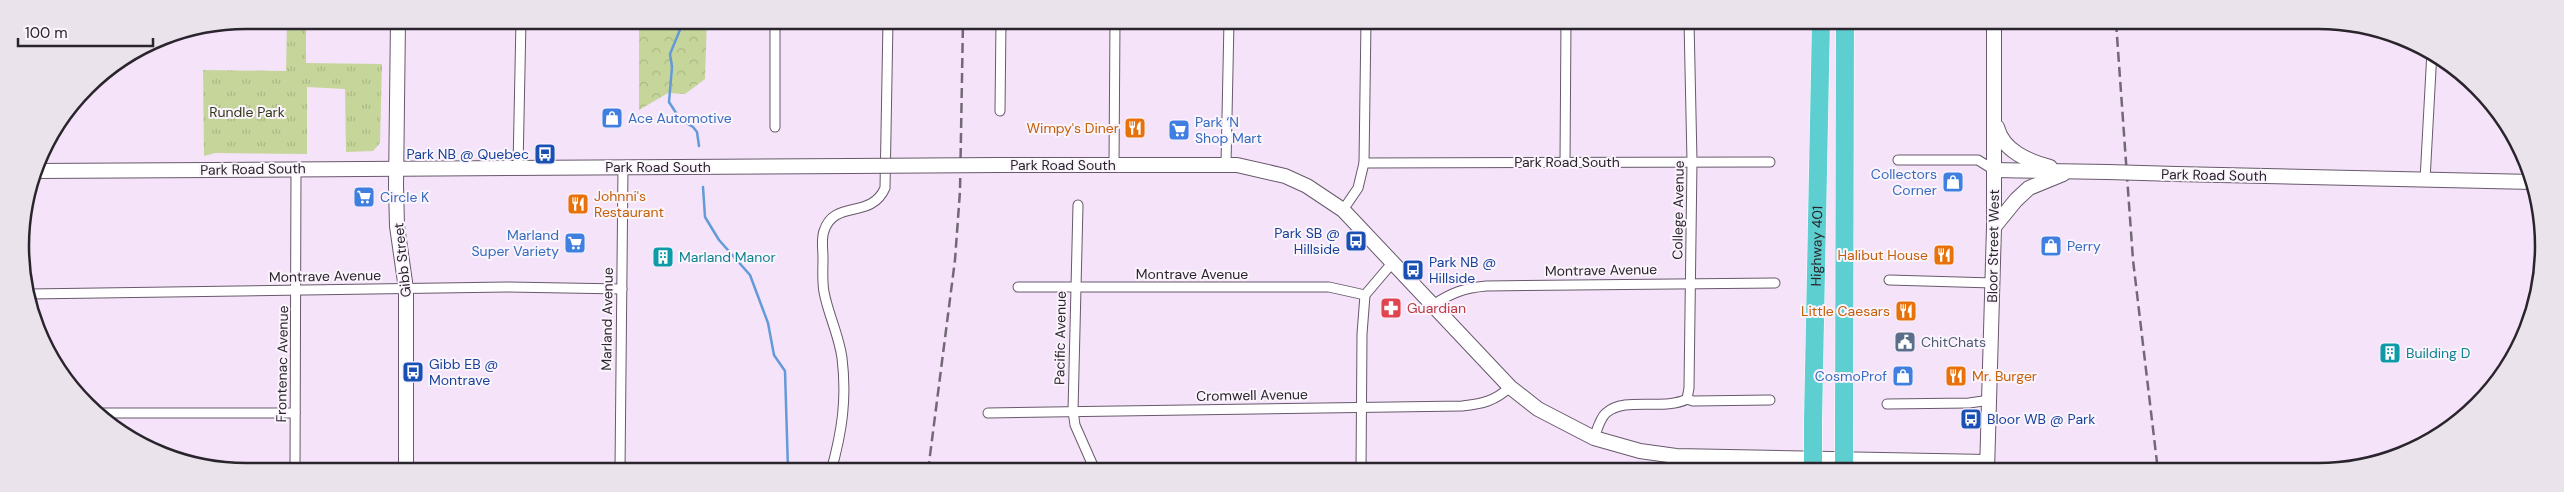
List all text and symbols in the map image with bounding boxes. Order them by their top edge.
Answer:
scale bar [18,15,152,47]
text: 100 m [25,23,68,43]
park label: Rundle Park [209,103,285,121]
shop icon: Ace Automotive [600,106,624,130]
place label: Ace Automotive [628,109,732,127]
place label: Park ‘N Shop Mart [1195,113,1262,147]
restaurant icon: Wimpy's Diner [1123,116,1147,140]
supermarket icon: Park ‘N Shop Mart [1167,118,1191,142]
place label: Wimpy's Diner [1026,119,1119,137]
bus stop icon: Park NB @ Quebec [533,142,557,166]
place label: Park NB @ Quebec [406,145,529,163]
street label: Park Road South [1514,153,1620,171]
street label: Park Road South [1010,156,1116,174]
street label: Park Road South [605,158,711,176]
street label: Park Road South [200,159,306,179]
street label: College Avenue [1668,160,1688,260]
place label: Collectors Corner [1871,165,1937,199]
street label: Park Road South [2161,165,2267,185]
shop icon: Collectors Corner [1941,170,1965,194]
supermarket icon: Circle K [352,185,376,209]
place label: Johnni's Restaurant [594,187,664,221]
place label: Circle K [380,188,429,206]
street label: Bloor Street West [1983,189,2003,303]
restaurant icon: Johnni's Restaurant [566,192,590,216]
street label: Highway 401 [1807,206,1826,287]
street label: Gibb Street [389,222,415,298]
place label: Park SB @ Hillside [1274,224,1340,258]
place label: Marland Super Variety [472,226,559,260]
bus stop icon: Park SB @ Hillside [1344,229,1368,253]
supermarket icon: Marland Super Variety [563,231,587,255]
shop icon: Perry [2039,234,2063,258]
place label: Perry [2067,237,2101,255]
restaurant icon: Halibut House [1932,243,1956,267]
building icon: Marland Manor [651,245,675,269]
place label: Halibut House [1838,246,1928,264]
place label: Marland Manor [679,248,776,266]
place label: Park NB @ Hillside [1429,253,1496,287]
bus stop icon: Park NB @ Hillside [1401,258,1425,282]
street label: Montrave Avenue [1545,260,1657,280]
street label: Montrave Avenue [1136,265,1248,283]
street label: Montrave Avenue [269,266,381,286]
street label: Marland Avenue [597,267,617,371]
street label: Pacific Avenue [1050,291,1070,385]
pharmacy icon: Guardian [1379,296,1403,320]
place label: Guardian [1407,299,1466,317]
restaurant icon: Little Caesars [1894,299,1918,323]
place label: Little Caesars [1801,302,1890,320]
street label: Frontenac Avenue [272,305,292,423]
public building icon: ChitChats [1893,330,1917,354]
place label: ChitChats [1921,333,1986,351]
building icon: Building D [2378,341,2402,365]
place label: Building D [2406,344,2470,362]
place label: Gibb EB @ Montrave [429,355,498,389]
bus stop icon: Gibb EB @ Montrave [401,360,425,384]
shop icon: CosmoProf [1891,364,1915,388]
restaurant icon: Mr. Burger [1944,364,1968,388]
place label: CosmoProf [1815,367,1887,385]
place label: Mr. Burger [1972,367,2037,385]
street label: Cromwell Avenue [1196,385,1308,405]
bus stop icon: Bloor WB @ Park [1959,407,1983,431]
place label: Bloor WB @ Park [1987,410,2095,428]

